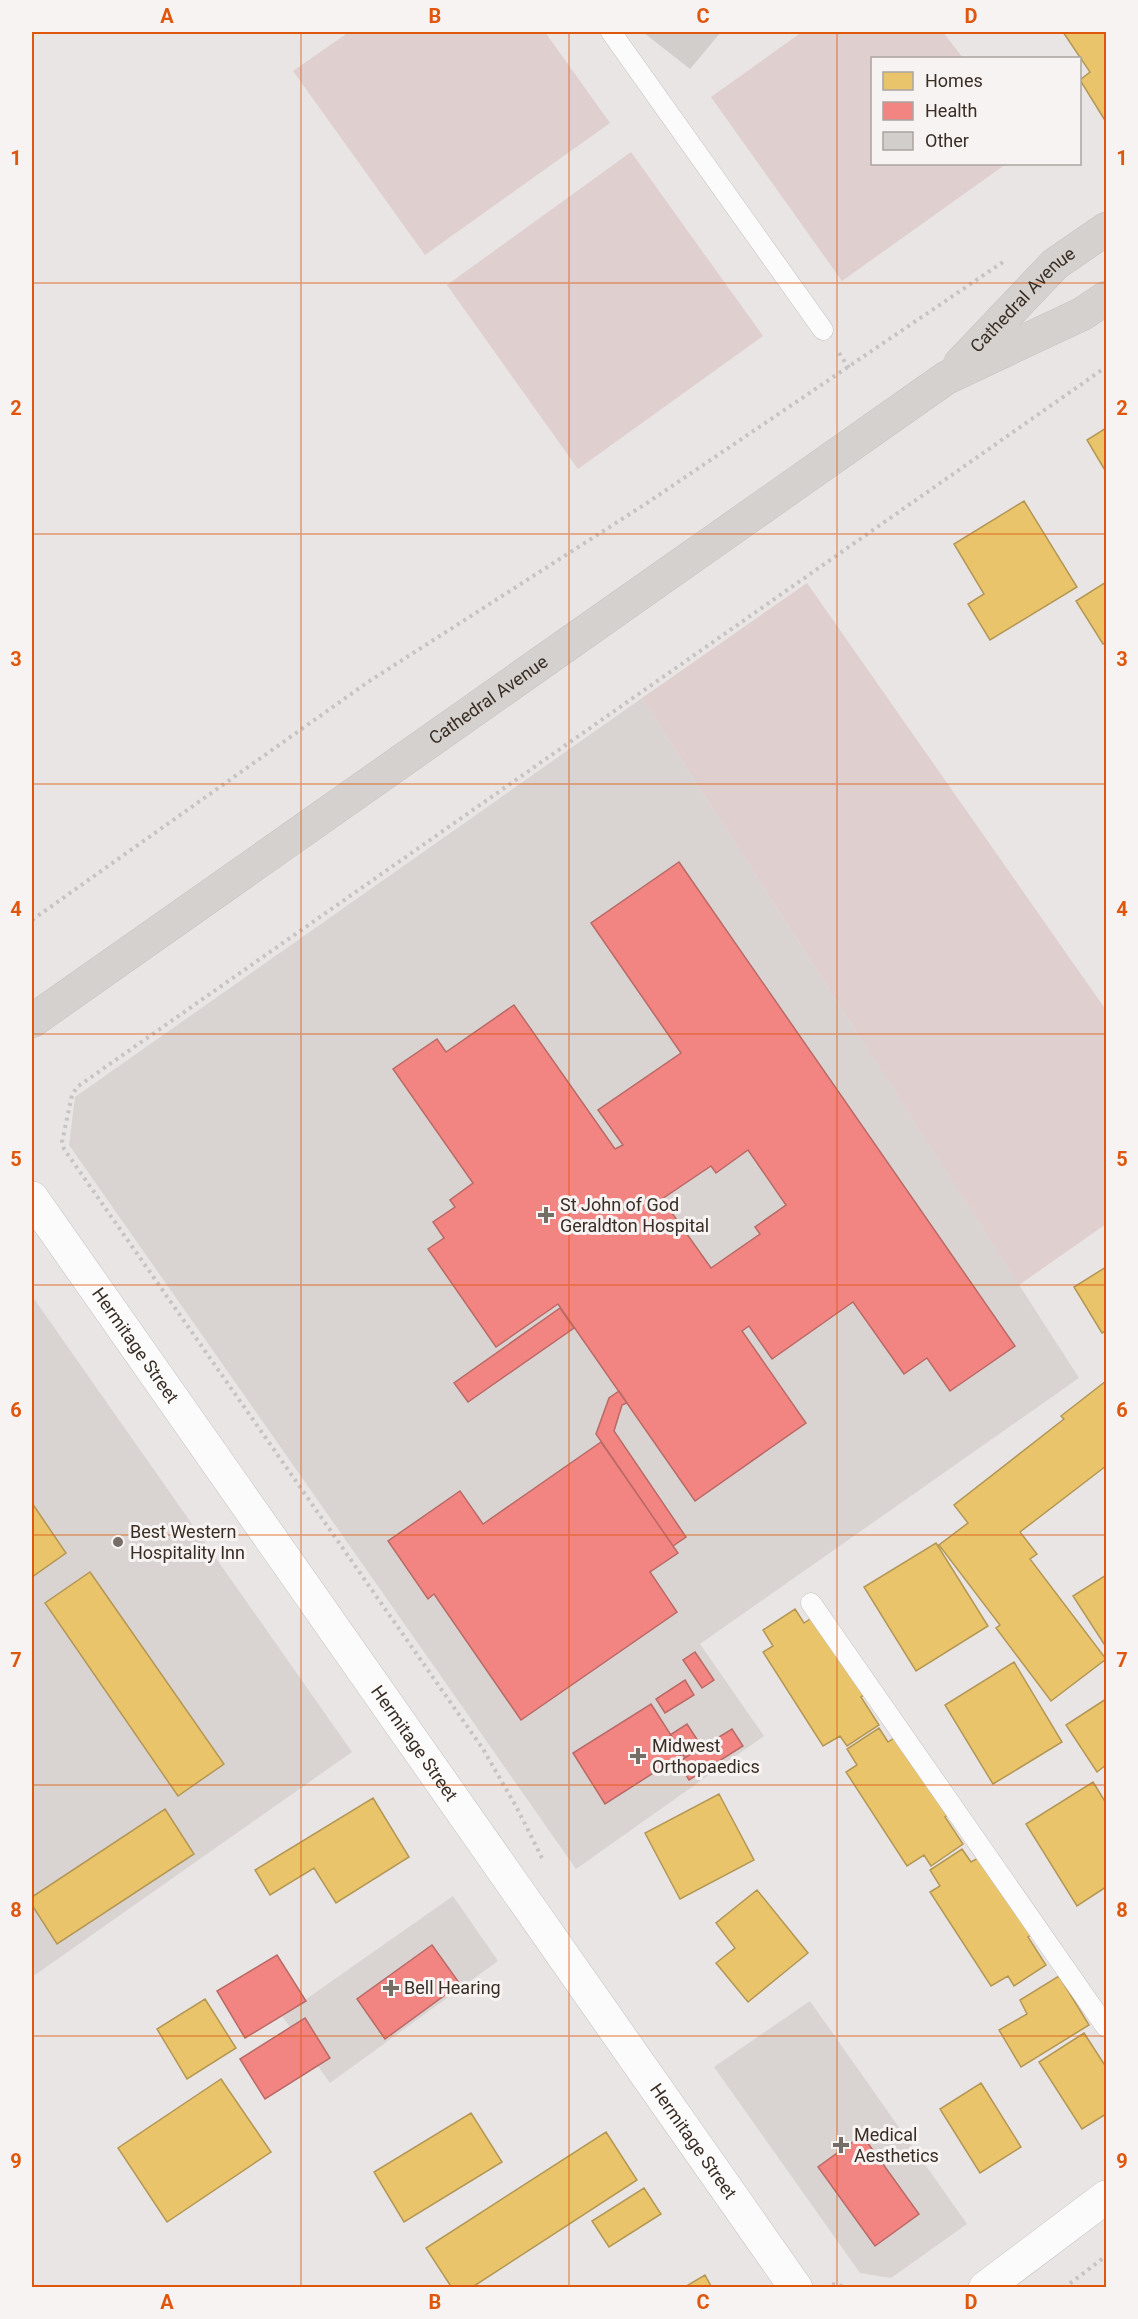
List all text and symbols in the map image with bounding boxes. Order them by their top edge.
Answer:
text: A [160,4,174,28]
text: B [429,4,441,28]
text: C [696,4,710,28]
text: D [965,4,978,28]
legend [871,57,1081,165]
text: Homes [925,70,983,91]
text: Health [925,100,977,121]
text: Other [925,130,969,151]
text: 1 [10,146,22,170]
text: 1 [1116,146,1128,170]
street label: Cathedral Avenue [966,242,1079,357]
text: 2 [10,396,22,420]
text: 2 [1116,396,1128,420]
text: 3 [10,647,22,671]
text: 3 [1116,647,1128,671]
street label: Cathedral Avenue [425,651,552,748]
text: 4 [10,897,22,921]
text: 4 [1116,897,1128,921]
text: 5 [10,1147,22,1171]
text: 5 [1116,1147,1128,1171]
place label: St John of God Geraldton Hospital [560,1194,709,1236]
marker: St John of God Geraldton Hospital [537,1206,555,1224]
street label: Hermitage Street [88,1283,183,1407]
text: 6 [10,1398,22,1422]
text: 6 [1116,1398,1128,1422]
place label: Best Western Hospitality Inn [130,1521,245,1563]
marker: Best Western Hospitality Inn [111,1535,125,1549]
text: 7 [10,1648,22,1672]
text: 7 [1116,1648,1128,1672]
street label: Hermitage Street [367,1681,462,1805]
place label: Midwest Orthopaedics [652,1735,760,1777]
marker: Midwest Orthopaedics [629,1747,647,1765]
text: 8 [10,1898,22,1922]
text: 8 [1116,1898,1128,1922]
place label: Bell Hearing [404,1977,501,1998]
marker: Bell Hearing [382,1979,400,1997]
street label: Hermitage Street [646,2079,741,2203]
place label: Medical Aesthetics [854,2124,939,2166]
marker: Medical Aesthetics [832,2136,850,2154]
text: 9 [10,2149,22,2173]
text: 9 [1116,2149,1128,2173]
text: A [160,2290,174,2314]
text: B [429,2290,441,2314]
text: C [696,2290,710,2314]
text: D [965,2290,978,2314]

